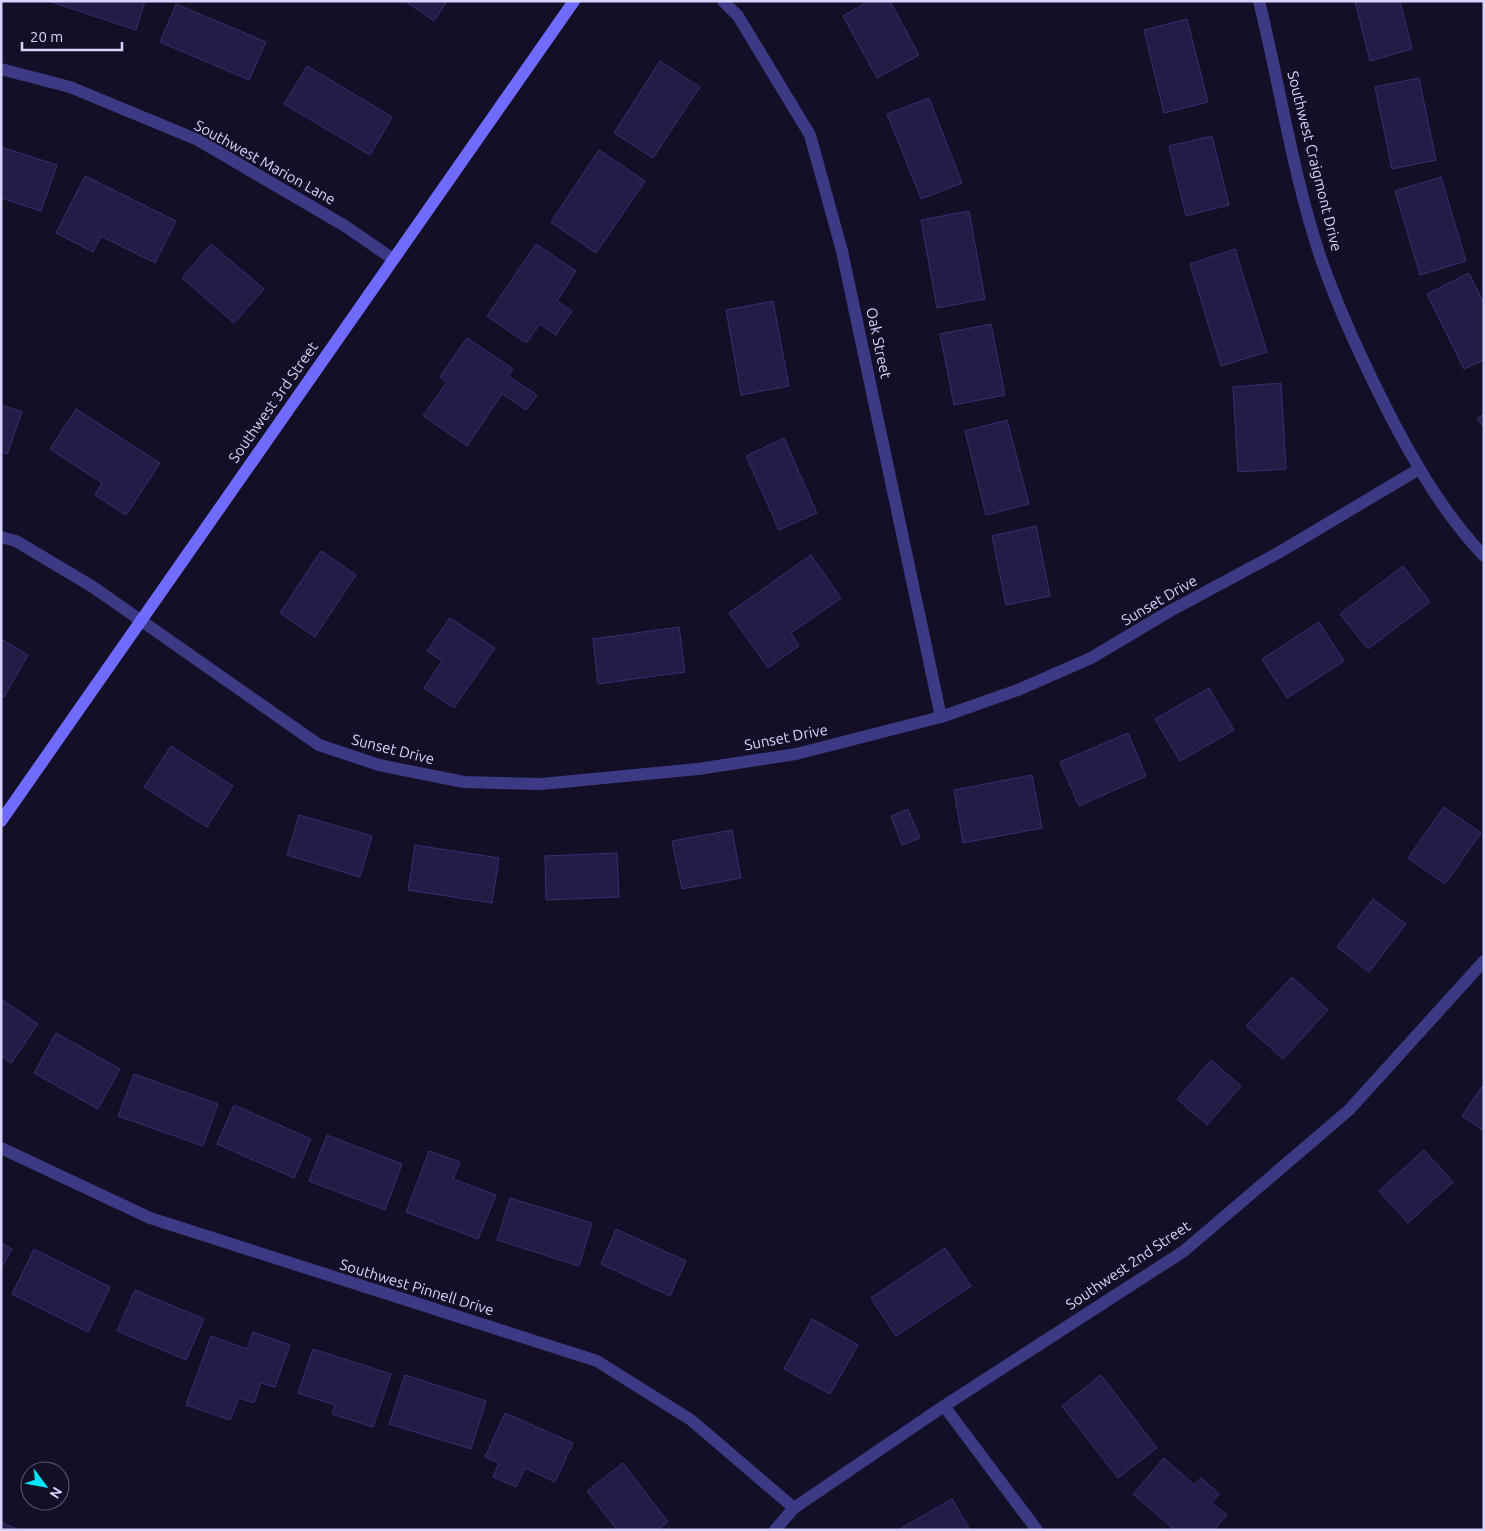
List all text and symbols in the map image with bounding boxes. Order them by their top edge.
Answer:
scale bar [22,20,122,52]
text: 20 m [30,28,63,45]
street label: Southwest Craigmont Drive [1284,69,1346,253]
street label: Southwest Marion Lane [192,116,338,208]
street label: Oak Street [863,306,895,380]
street label: Southwest 3rd Street [225,338,321,466]
street label: Sunset Drive [1118,571,1200,629]
street label: Sunset Drive [743,721,829,753]
street label: Sunset Drive [350,731,436,767]
street label: Southwest 2nd Street [1063,1217,1194,1313]
street label: Southwest Pinnell Drive [338,1255,496,1319]
north arrow [20,1461,70,1511]
text: N [46,1484,66,1502]

